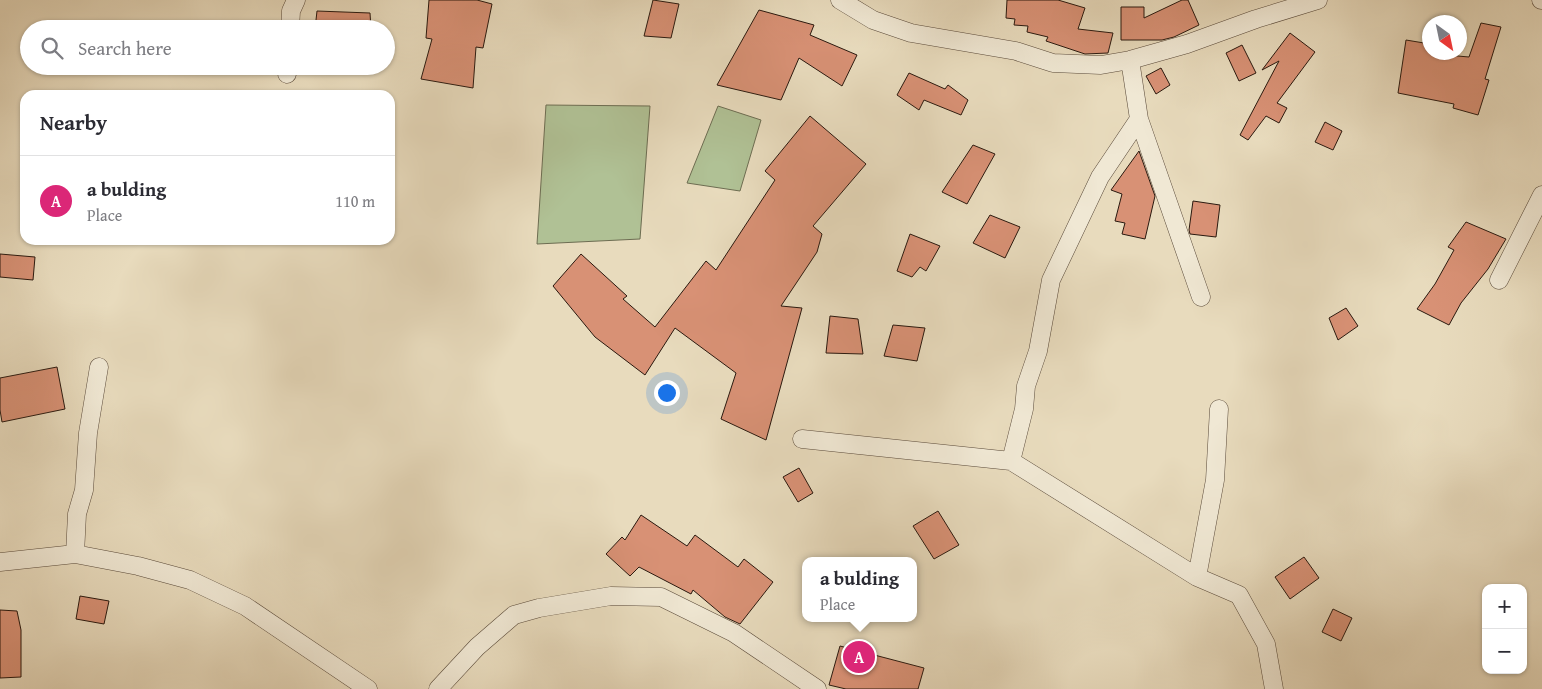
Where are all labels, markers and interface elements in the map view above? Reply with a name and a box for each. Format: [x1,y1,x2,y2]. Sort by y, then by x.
north arrow [1422,15,1467,60]
search box [20,20,395,75]
icon: search [38,34,66,62]
text: Search here [78,34,172,62]
text: Nearby [40,107,107,138]
text: a bulding [87,175,166,203]
text: A [51,189,61,213]
text: 110 m [335,189,375,213]
text: Place [87,203,122,227]
your location [654,380,680,406]
popup [802,557,917,622]
text: a bulding [820,564,899,592]
map controls [1482,584,1527,674]
button: + [1482,584,1527,629]
text: Place [820,592,855,616]
button: − [1482,629,1527,674]
pin: A [843,638,875,676]

